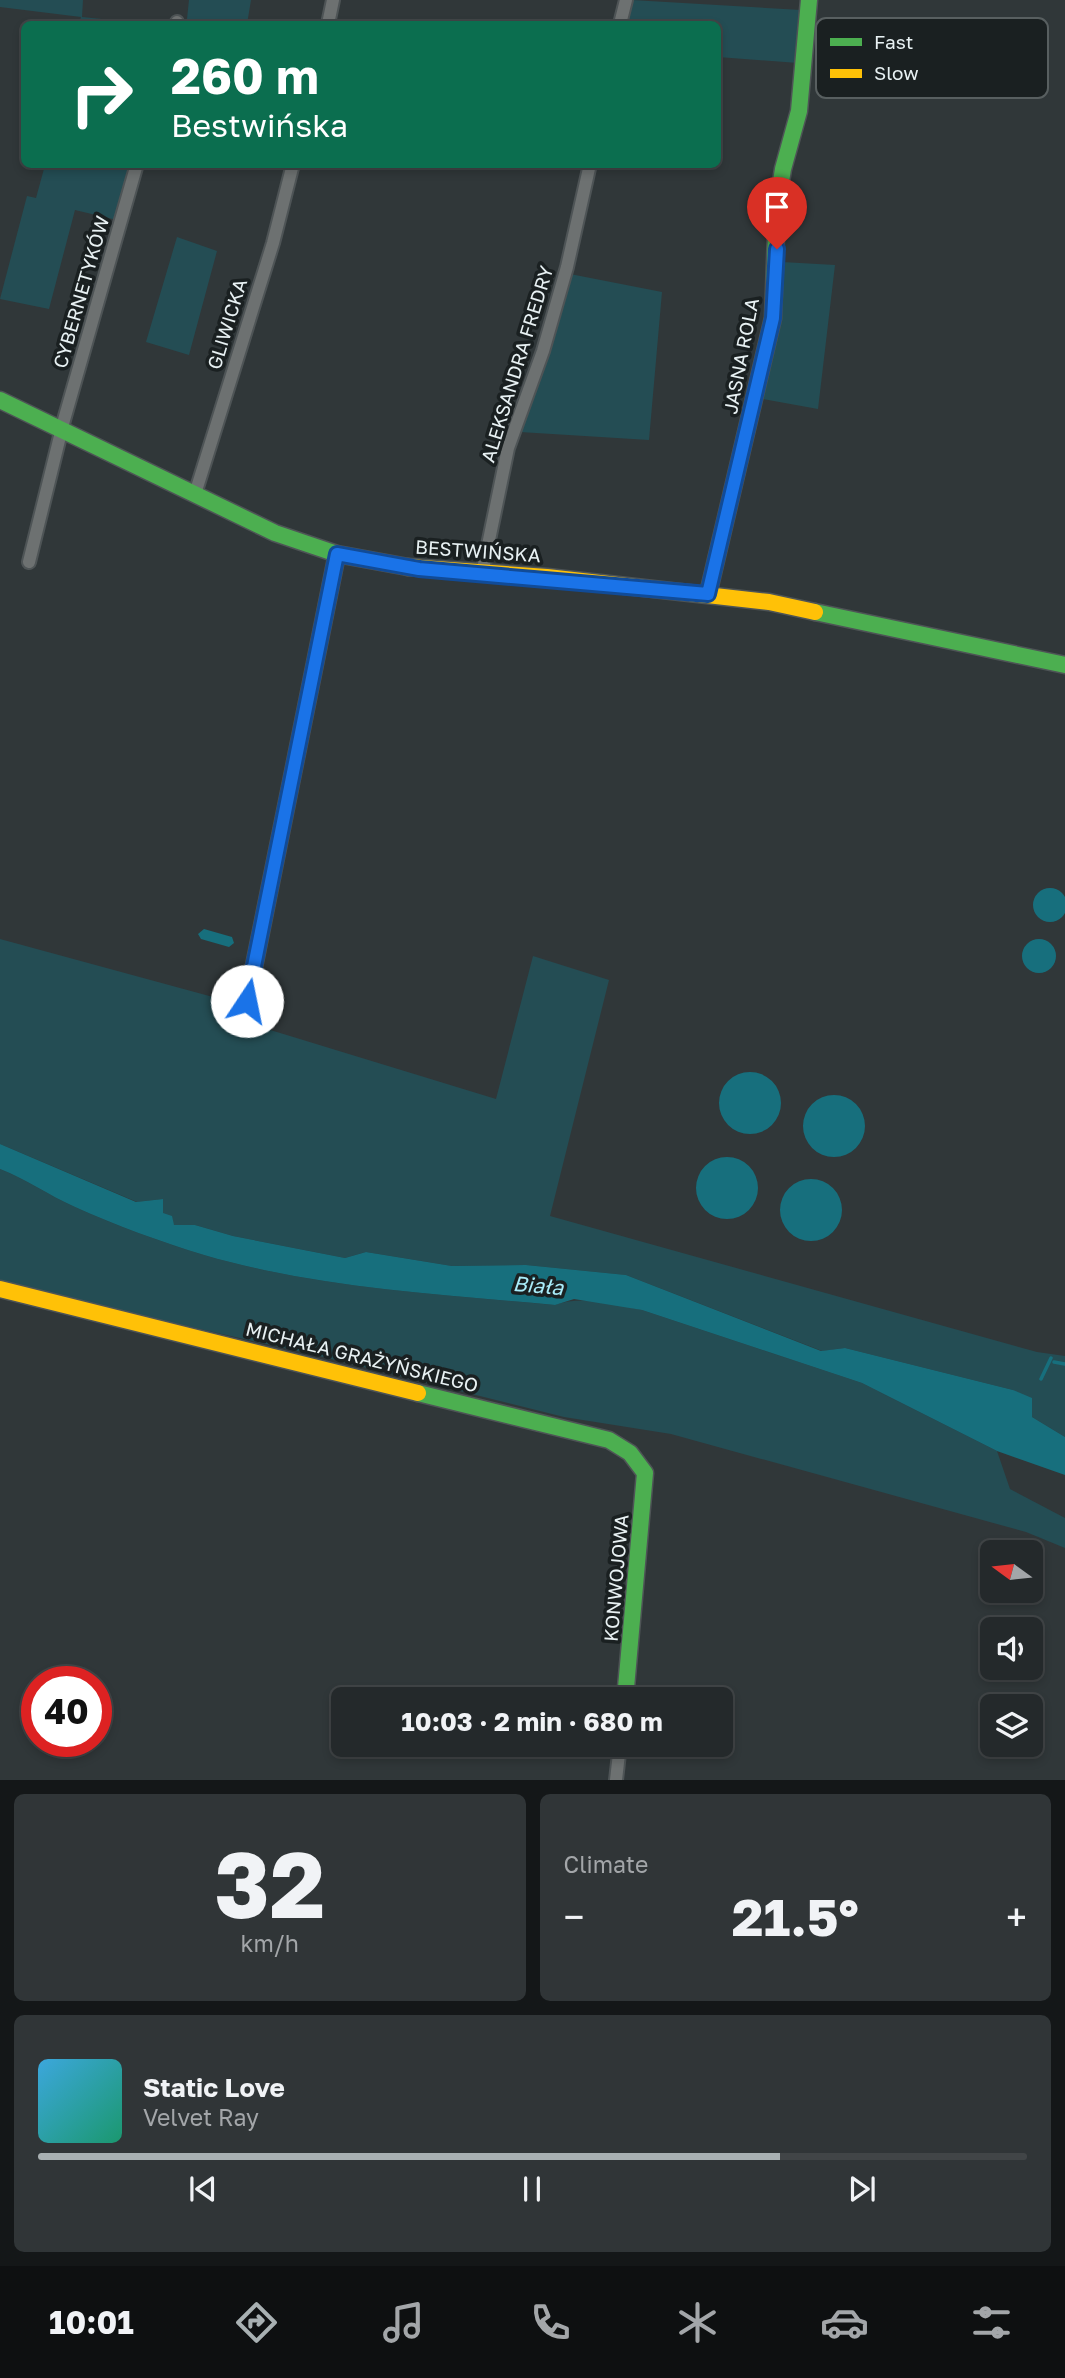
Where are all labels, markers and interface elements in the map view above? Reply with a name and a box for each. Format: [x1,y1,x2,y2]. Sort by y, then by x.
legend [816,18,1048,98]
text: Fast [874,30,913,53]
text: 260 m [171,46,319,105]
icon: right [56,49,147,140]
text: Slow [874,61,919,84]
text: Bestwińska [171,106,348,144]
pin [747,177,807,249]
icon: arrive [758,188,796,226]
street label: CYBERNETYKÓW [48,213,113,371]
street label: ALEKSANDRA FREDRY [476,263,557,465]
street label: GLIWICKA [202,276,251,372]
street label: JASNA ROLA [718,296,763,416]
street label: BESTWIŃSKA [415,535,542,566]
position arrow [210,964,284,1038]
water label: Biała [512,1270,566,1300]
street label: MICHAŁA GRAŻYŃSKIEGO [243,1316,481,1397]
street label: KONWOJOWA [598,1513,633,1643]
north arrow [980,1540,1043,1603]
map controls [980,1540,1043,1757]
button: sound [980,1617,1043,1680]
speed limit sign: 40 [21,1666,112,1757]
button: layers [980,1694,1043,1757]
text: 10:03 · 2 min · 680 m [401,1706,663,1737]
text: 32 [214,1829,325,1938]
text: Climate [564,1850,648,1878]
text: 21.5° [732,1885,859,1947]
text: − [564,1894,584,1939]
text: + [1006,1894,1027,1939]
text: km/h [240,1929,299,1957]
text: Static Love [143,2072,285,2103]
text: Velvet Ray [143,2103,259,2131]
icon: previous [184,2170,222,2208]
icon: pause [513,2170,551,2208]
icon: next [843,2170,881,2208]
icon: directions [232,2298,281,2347]
icon: music [379,2298,428,2347]
icon: phone [526,2298,575,2347]
icon: climate [673,2298,722,2347]
icon: car [820,2298,869,2347]
icon: filters [967,2298,1016,2347]
text: 10:01 [49,2303,134,2341]

